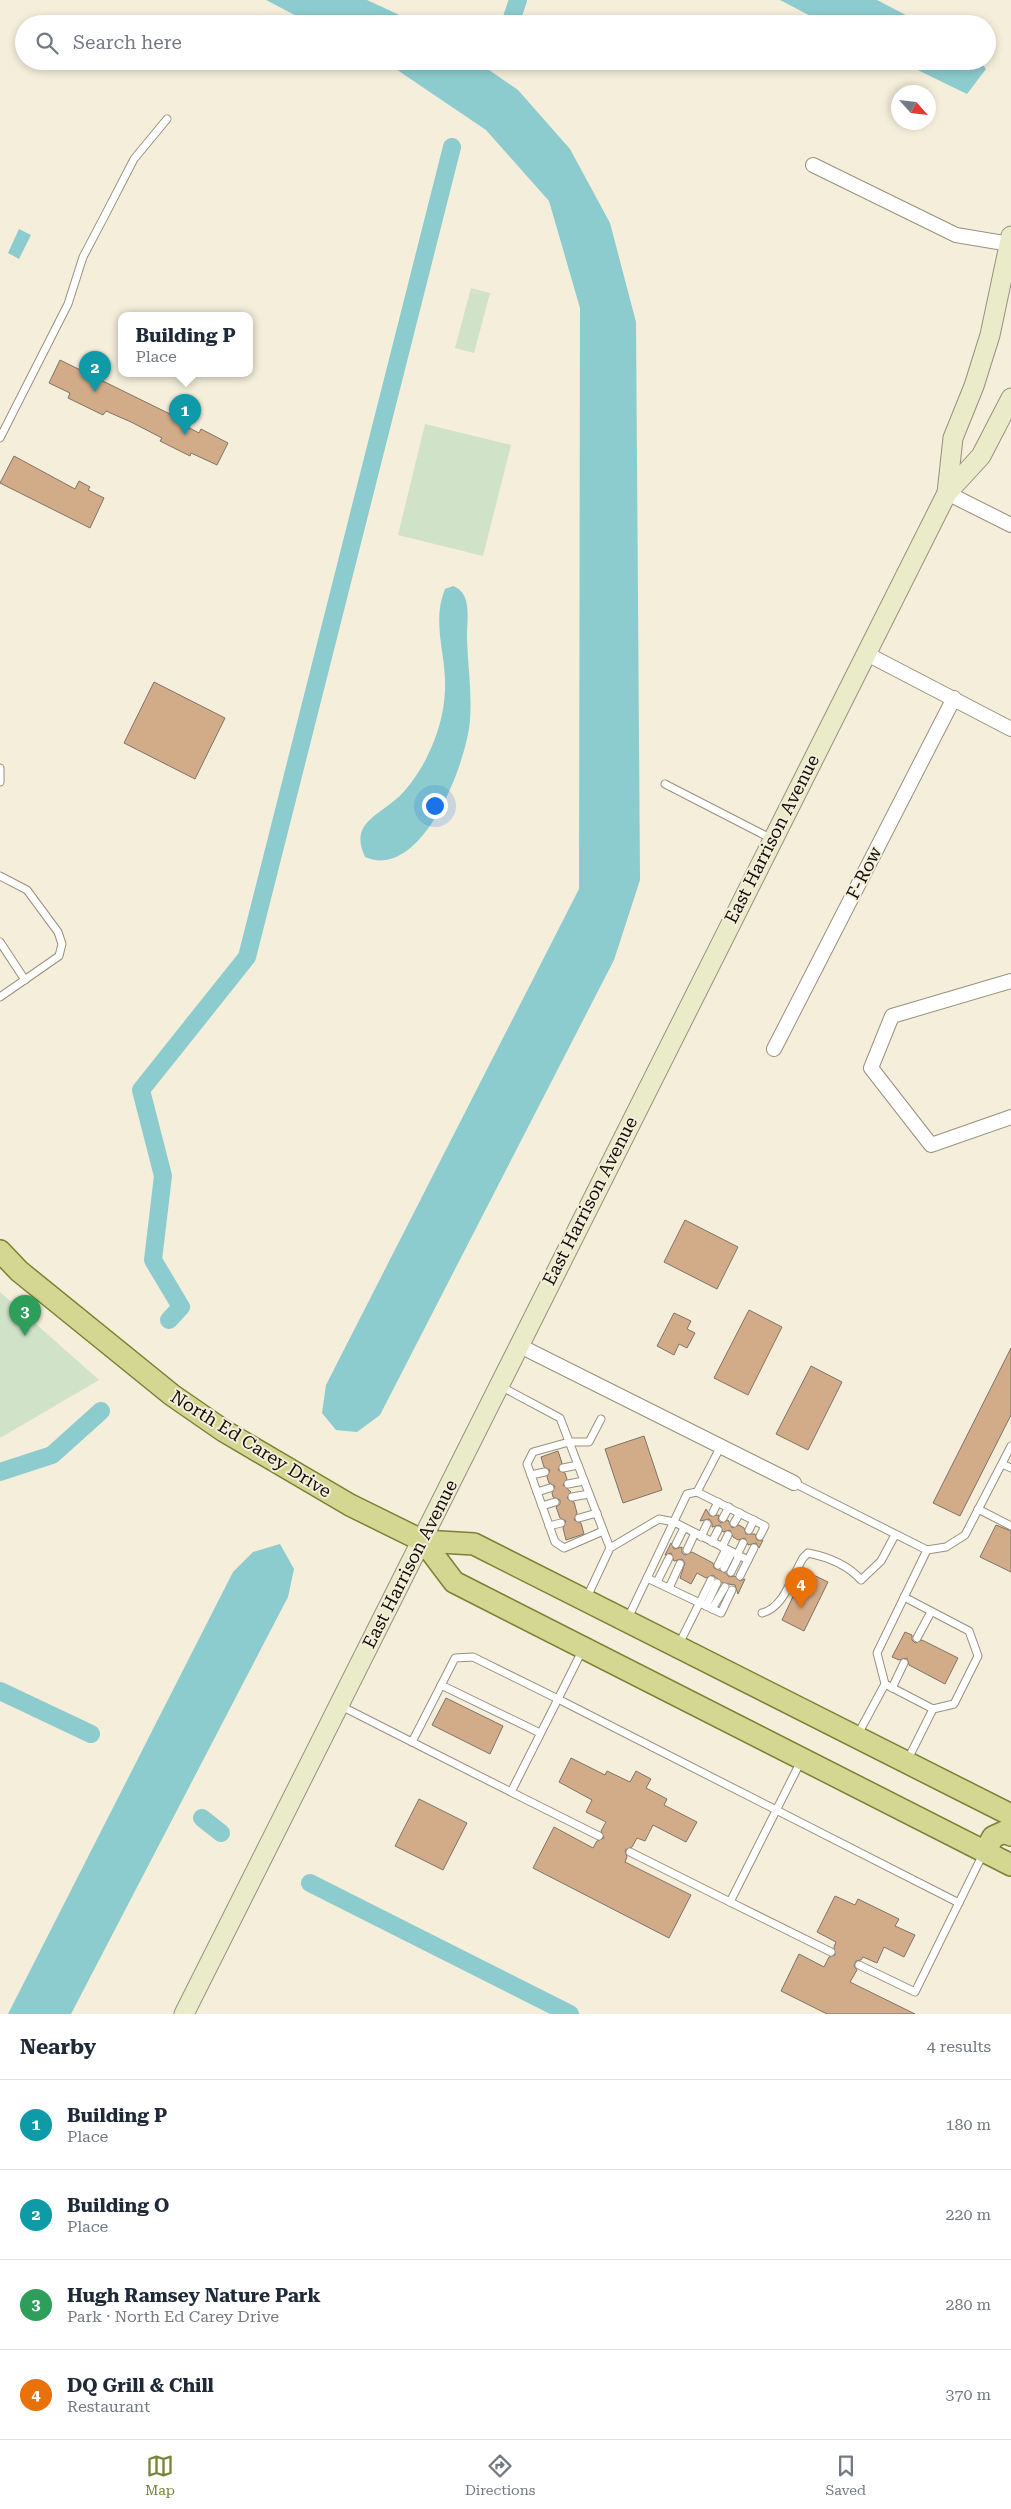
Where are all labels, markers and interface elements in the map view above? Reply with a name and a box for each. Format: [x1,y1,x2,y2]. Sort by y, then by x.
search box [15,15,996,70]
icon: search [33,29,61,57]
text: Search here [73,31,182,54]
north arrow [891,85,936,130]
popup [118,312,253,377]
text: Building P [135,324,236,347]
text: Place [135,347,177,366]
pin: 2 [79,351,111,392]
pin: 1 [169,394,201,435]
street label: East Harrison Avenue [720,751,823,927]
your location [422,793,448,819]
street label: F-Row [841,843,886,903]
street label: East Harrison Avenue [538,1113,641,1289]
pin: 3 [9,1295,41,1336]
street label: North Ed Carey Drive [167,1386,336,1502]
street label: East Harrison Avenue [358,1476,461,1652]
pin: 4 [785,1567,817,1608]
text: Nearby [20,2035,96,2059]
text: 4 results [927,2037,991,2056]
text: Building P [67,2104,167,2127]
text: 1 [32,2115,40,2134]
text: 180 m [945,2115,991,2134]
text: Place [67,2127,108,2146]
text: Building O [67,2194,169,2217]
text: 2 [32,2205,40,2224]
text: 220 m [945,2205,991,2224]
text: Place [67,2217,108,2236]
text: Hugh Ramsey Nature Park [67,2284,321,2307]
text: 3 [32,2295,40,2314]
text: 280 m [945,2295,991,2314]
text: Park · North Ed Carey Drive [67,2307,279,2326]
text: DQ Grill & Chill [67,2374,214,2397]
text: 4 [32,2385,40,2404]
text: 370 m [945,2385,991,2404]
text: Restaurant [67,2397,150,2416]
tab: Map [145,2452,175,2498]
tab: Directions [465,2452,535,2498]
tab: Saved [825,2452,866,2498]

